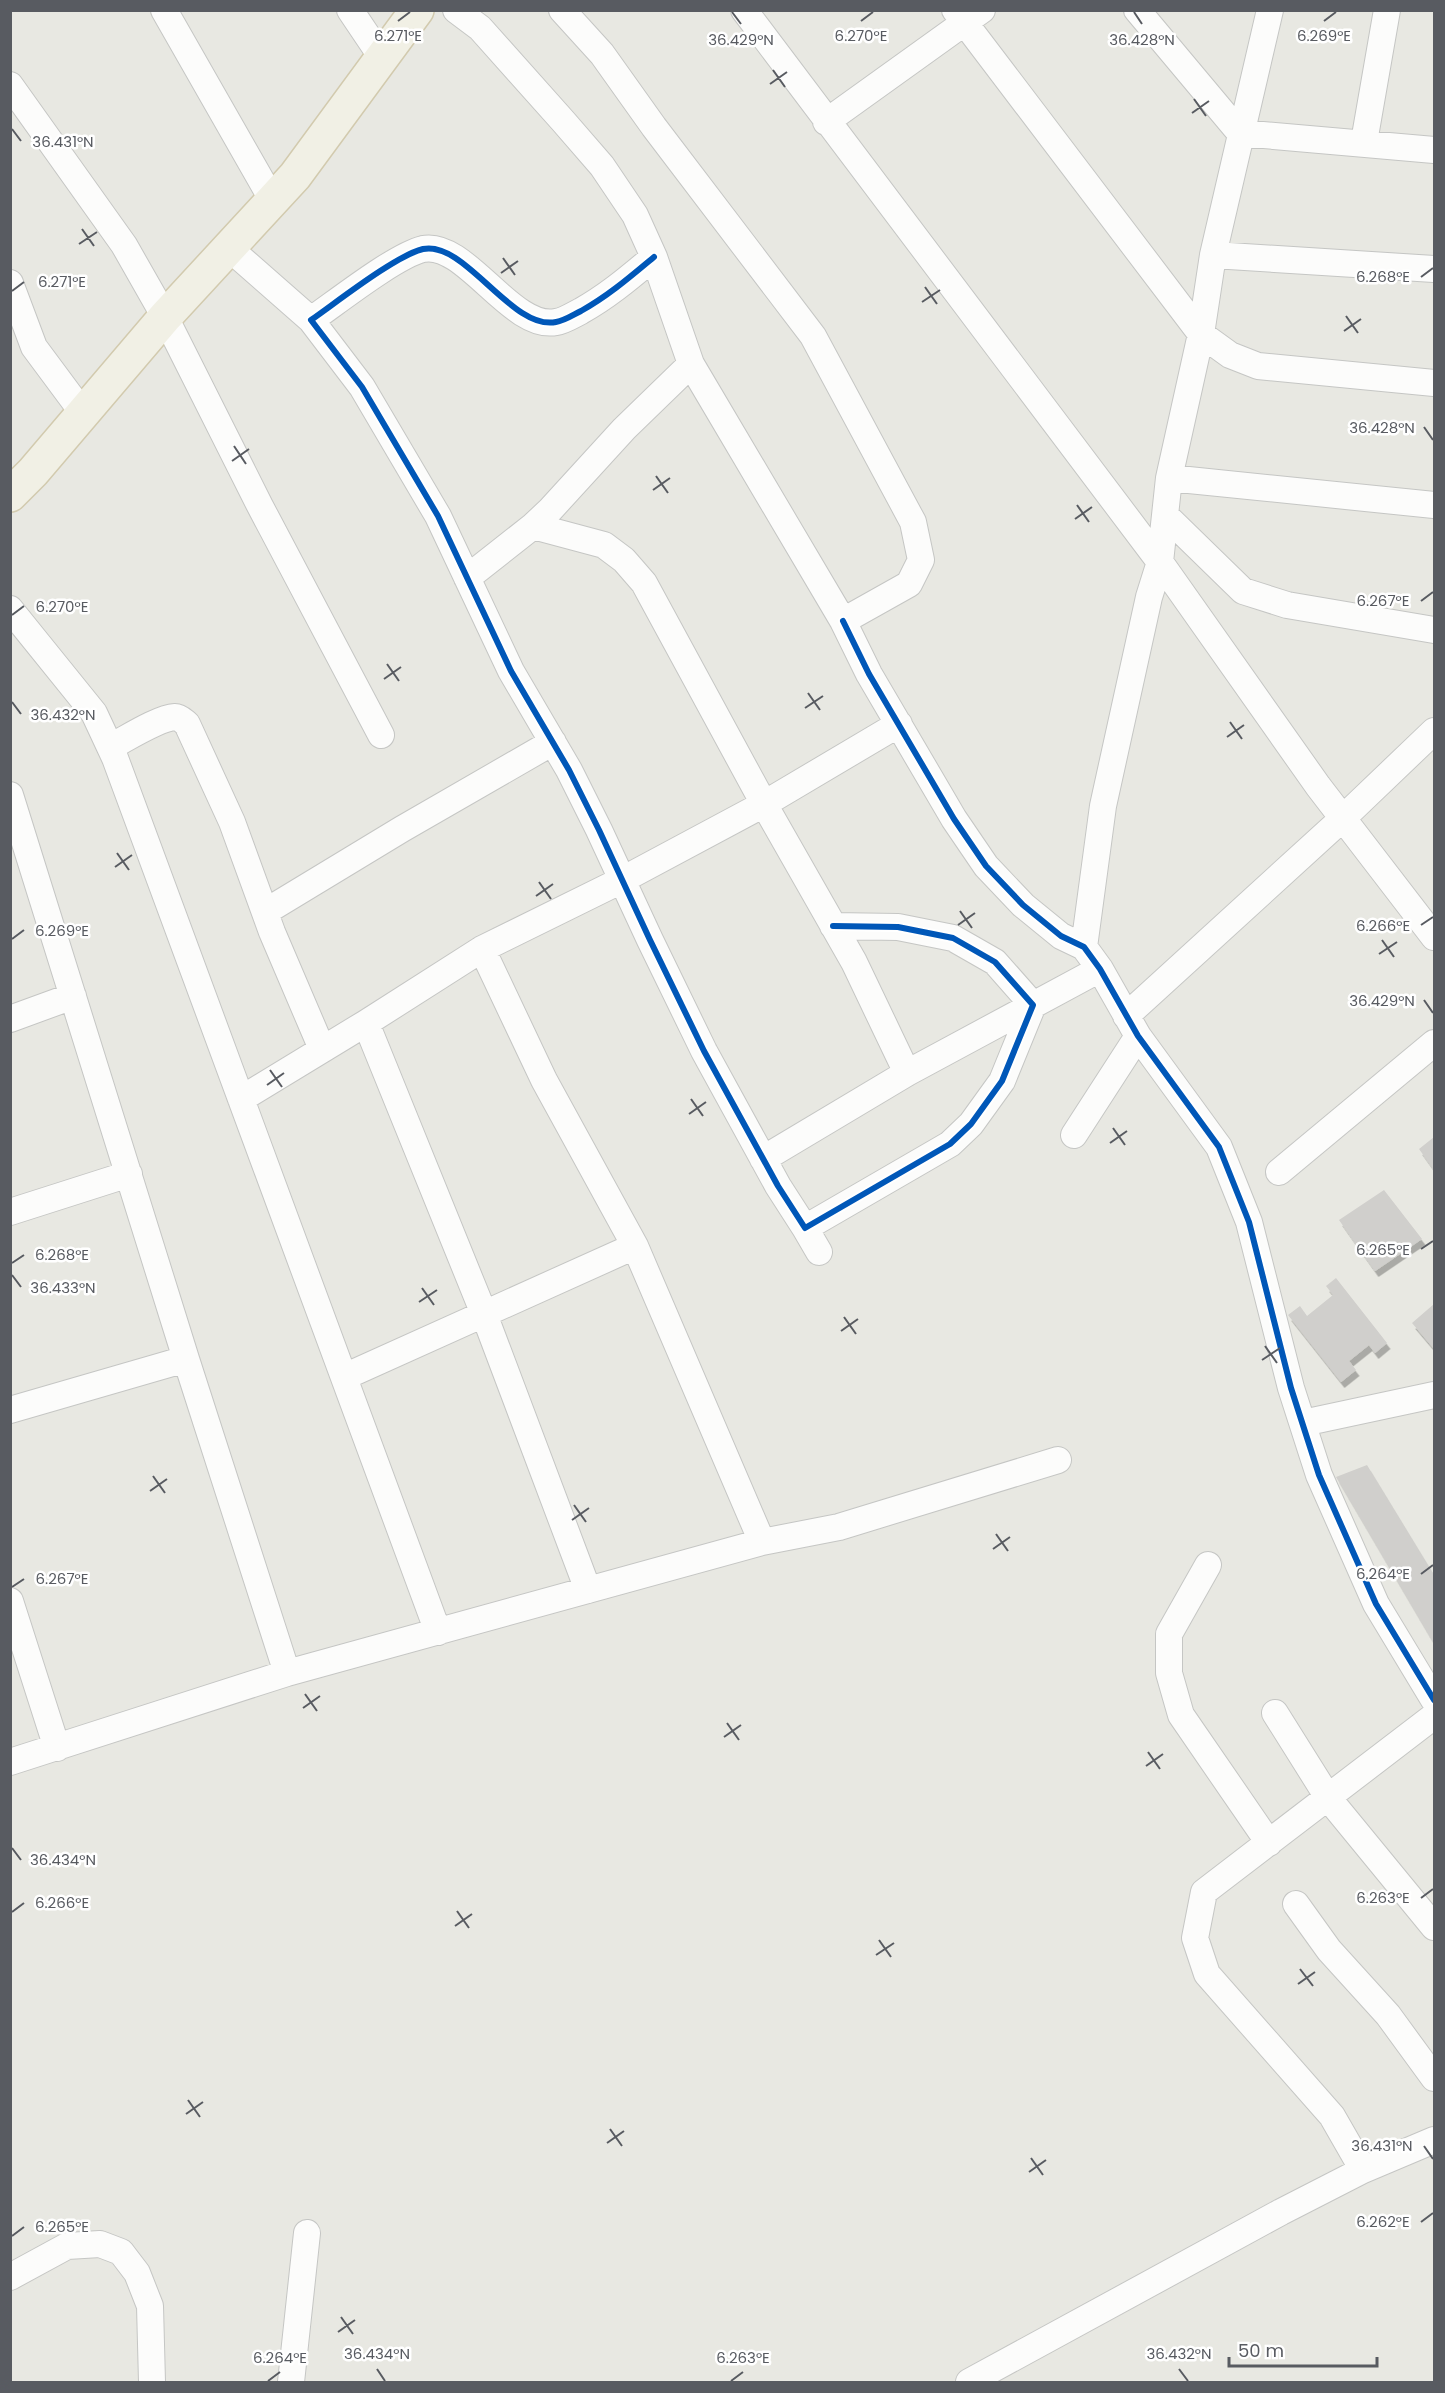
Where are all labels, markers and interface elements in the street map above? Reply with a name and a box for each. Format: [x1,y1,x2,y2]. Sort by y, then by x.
text: 6.271°E [374,25,422,46]
text: 6.270°E [835,25,887,46]
text: 6.269°E [1297,25,1351,46]
text: 36.429°N [708,29,774,50]
text: 36.428°N [1109,29,1175,50]
text: 36.431°N [32,131,94,152]
text: 6.268°E [1356,266,1410,287]
text: 6.271°E [38,271,86,292]
text: 36.428°N [1349,417,1415,438]
text: 6.267°E [1357,590,1409,611]
text: 6.270°E [36,596,88,617]
text: 36.432°N [30,704,96,725]
text: 6.266°E [1356,915,1410,936]
text: 6.269°E [35,920,89,941]
text: 36.429°N [1349,990,1415,1011]
text: 6.265°E [1356,1239,1410,1260]
text: 6.268°E [35,1244,89,1265]
text: 36.433°N [30,1277,96,1298]
text: 6.264°E [1356,1563,1410,1584]
text: 6.267°E [36,1568,88,1589]
text: 36.434°N [30,1849,96,1870]
text: 6.263°E [1356,1887,1410,1908]
text: 6.266°E [35,1892,89,1913]
text: 36.431°N [1351,2135,1413,2156]
text: 6.262°E [1356,2211,1410,2232]
text: 6.265°E [35,2216,89,2237]
scale bar [1229,2330,1378,2368]
text: 50 m [1238,2338,1284,2363]
text: 36.434°N [344,2343,410,2364]
text: 36.432°N [1146,2343,1212,2364]
text: 6.264°E [253,2347,307,2368]
text: 6.263°E [716,2347,770,2368]

